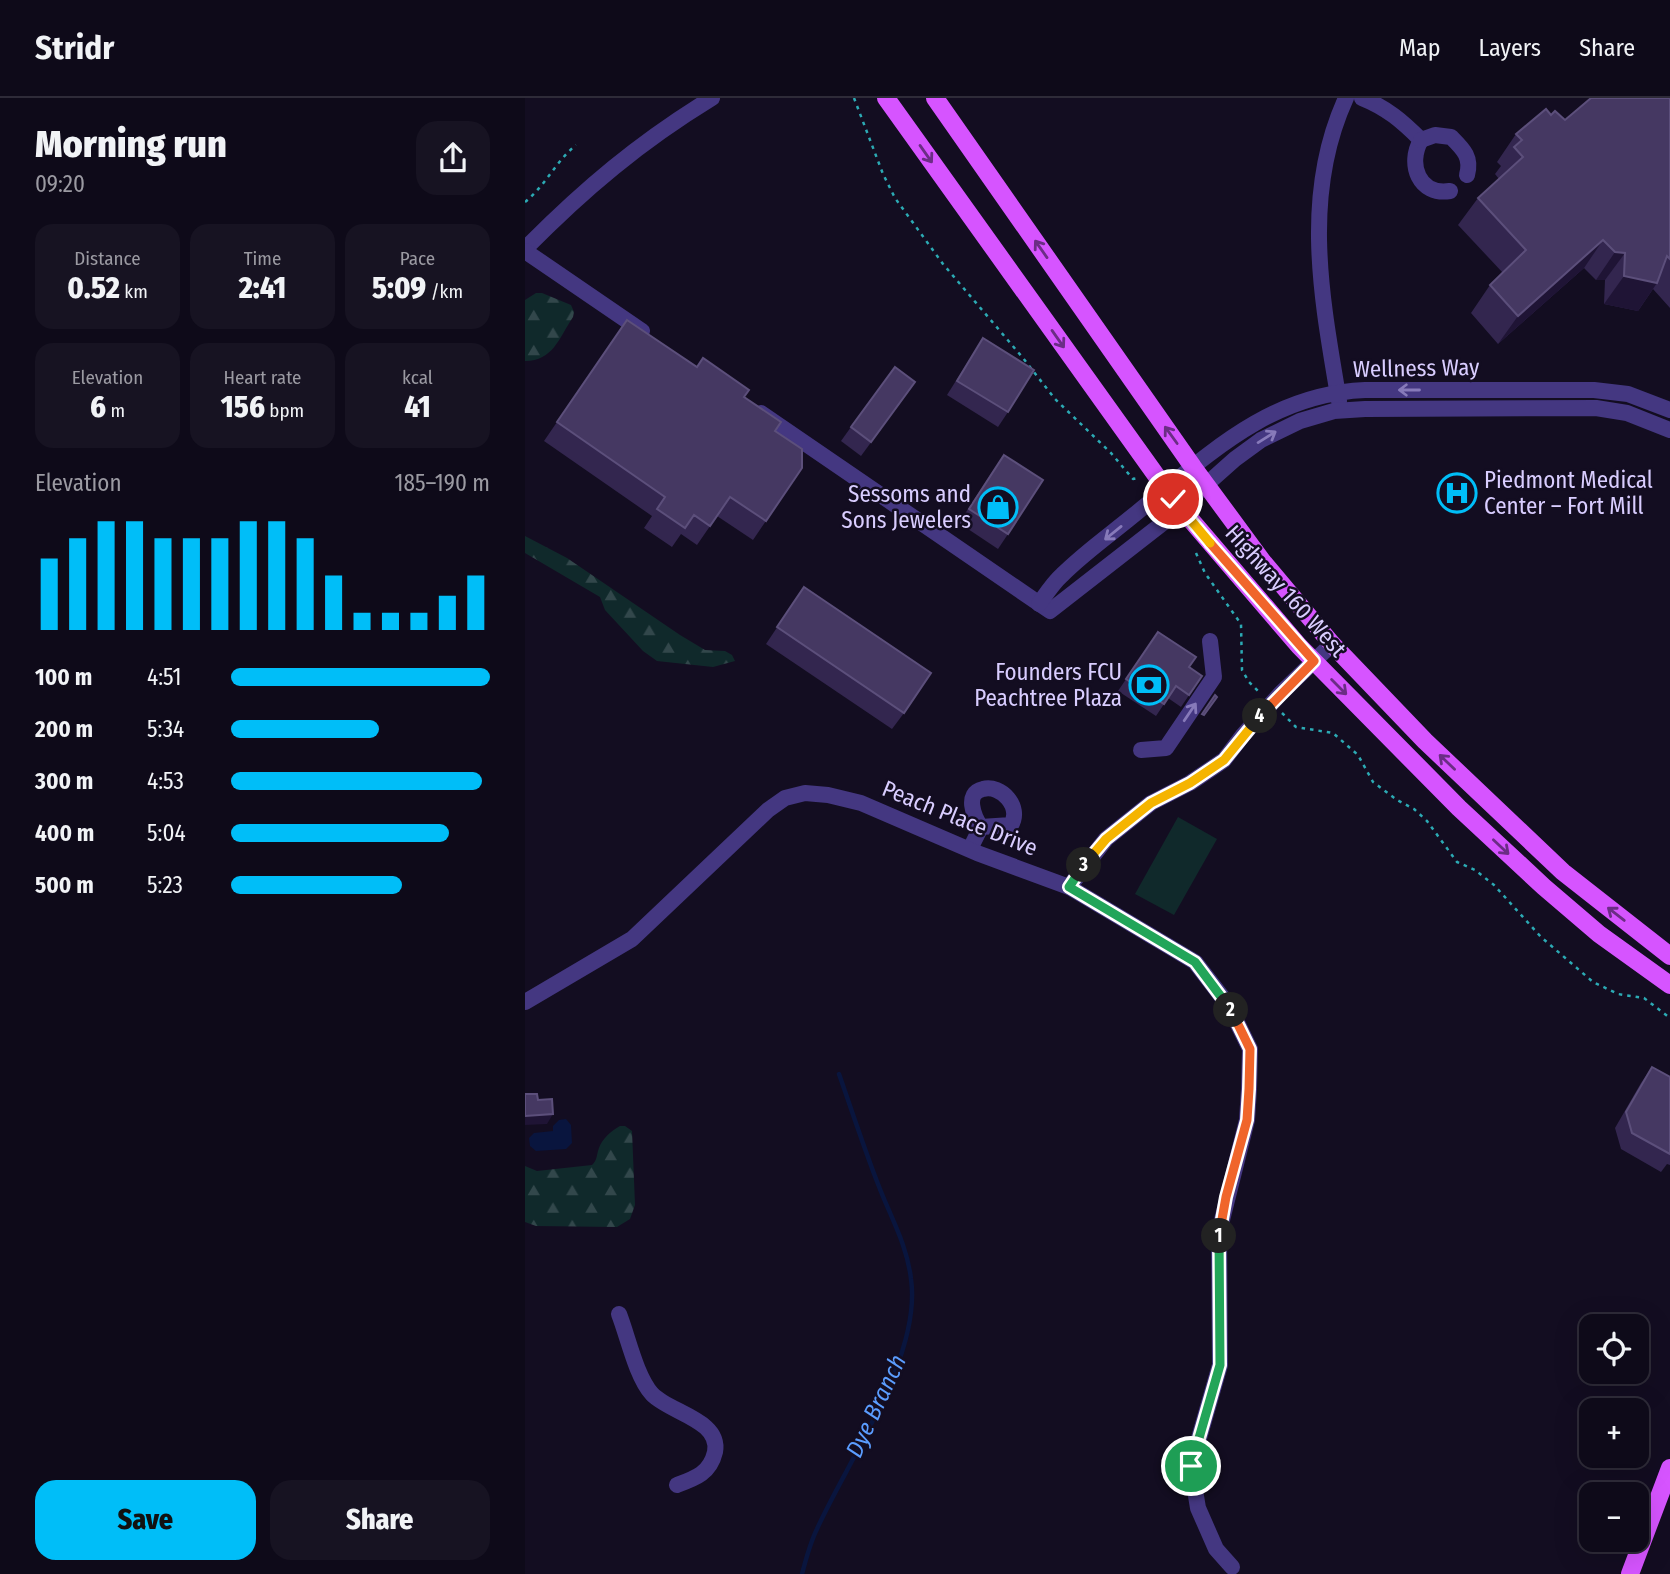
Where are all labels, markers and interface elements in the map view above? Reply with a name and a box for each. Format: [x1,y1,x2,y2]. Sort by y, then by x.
text: Stridr [35,28,114,68]
text: Map [1399,34,1441,62]
text: Layers [1479,34,1541,62]
text: Share [1579,34,1635,62]
text: Morning run [35,121,227,167]
button: share [416,121,490,195]
one-way arrow [919,144,933,163]
text: 09:20 [35,170,85,198]
one-way arrow [1034,240,1048,259]
text: Distance [74,247,141,270]
text: Time [244,247,281,270]
text: Pace [400,247,435,270]
text: 0.52 [67,270,120,306]
text: 2:41 [239,270,286,306]
text: 5:09 [372,270,426,306]
text: km [120,280,148,303]
text: /km [426,280,463,303]
one-way arrow [1051,329,1065,348]
street label: Wellness Way [1352,353,1480,383]
text: Elevation [72,366,143,389]
text: Heart rate [223,366,302,389]
text: kcal [402,366,433,389]
one-way arrow [1398,383,1421,397]
text: 6 [90,389,106,425]
text: 156 [221,389,265,425]
text: 41 [404,389,431,425]
text: m [106,399,125,422]
text: bpm [265,399,304,422]
one-way arrow [1164,426,1178,445]
one-way arrow [1256,429,1276,443]
place label: Piedmont Medical Center – Fort Mill [1484,466,1653,520]
text: Elevation [35,469,122,497]
text: 185–190 m [394,469,490,497]
pin [1143,469,1203,529]
hospital icon: Piedmont Medical Center – Fort Mill [1436,472,1478,514]
place label: Sessoms and Sons Jewelers [841,480,971,534]
icon: check [1154,480,1192,518]
shop icon: Sessoms and Sons Jewelers [977,486,1019,528]
street label: Highway 160 West [1220,519,1353,663]
one-way arrow [1104,525,1122,541]
place label: Founders FCU Peachtree Plaza [974,658,1122,712]
text: 100 m [35,663,92,691]
text: 4:51 [147,663,182,691]
bank icon: Founders FCU Peachtree Plaza [1128,664,1170,706]
one-way arrow [1331,678,1348,695]
pin: 4 [1243,698,1277,734]
one-way arrow [1183,703,1197,722]
text: 4 [1255,704,1264,727]
text: 200 m [35,715,93,743]
text: 5:34 [147,715,184,743]
one-way arrow [1439,754,1456,771]
text: 300 m [35,767,93,795]
text: 4:53 [147,767,184,795]
street label: Peach Place Drive [878,774,1042,862]
text: 400 m [35,819,94,847]
text: 5:04 [147,819,186,847]
one-way arrow [1492,839,1509,856]
pin: 3 [1067,848,1101,882]
text: 3 [1079,853,1088,876]
text: 500 m [35,871,94,899]
text: 5:23 [147,871,183,899]
one-way arrow [1608,906,1626,922]
pin: 2 [1213,992,1249,1028]
text: 2 [1226,998,1235,1021]
pin: 1 [1201,1218,1237,1254]
text: 1 [1214,1224,1223,1247]
map controls [1579,1314,1649,1552]
button: locate [1579,1314,1649,1384]
water label: Dye Branch [840,1350,912,1462]
button: + [1579,1398,1649,1468]
pin [1161,1436,1221,1496]
icon: arrive [1172,1447,1210,1485]
button: Save [35,1480,256,1560]
button: Share [270,1480,490,1560]
button: − [1579,1482,1649,1552]

